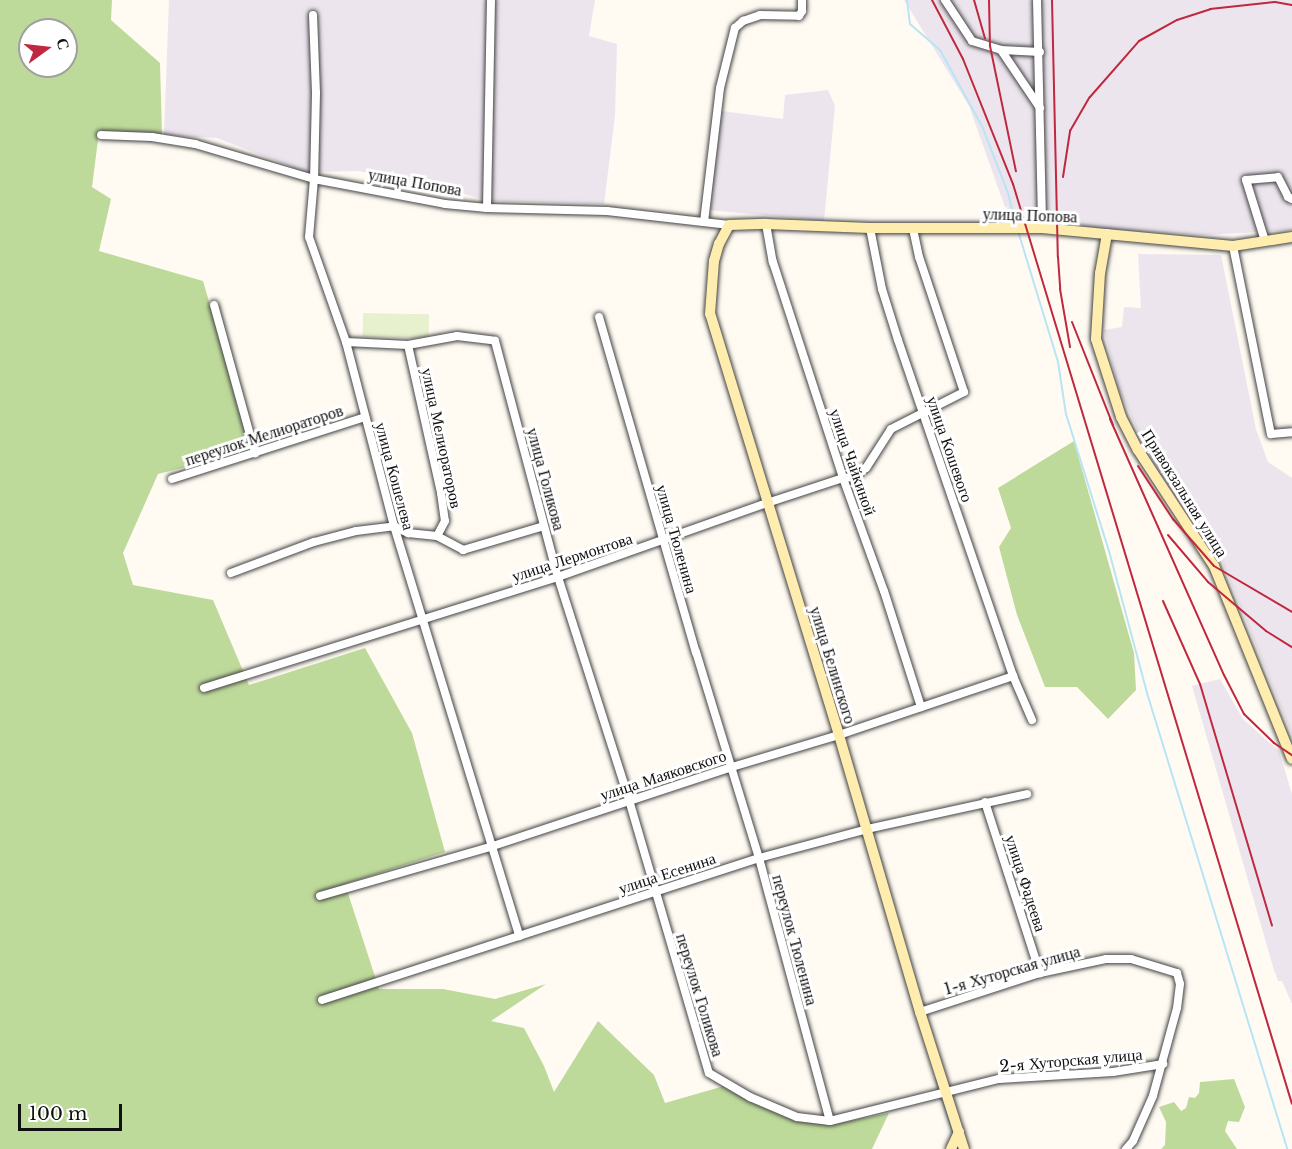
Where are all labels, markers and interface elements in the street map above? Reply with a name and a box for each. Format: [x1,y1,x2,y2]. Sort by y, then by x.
north arrow [18,18,78,78]
text: С [52,36,75,52]
street label: улица Попова [367,164,463,200]
street label: улица Попова [982,204,1078,226]
street label: улица Мелиораторов [418,366,466,510]
street label: улица Кошевого [923,393,977,505]
street label: переулок Мелиораторов [183,400,345,470]
street label: улица Чайкиной [826,406,880,518]
street label: улица Кошелева [371,420,419,532]
street label: улица Голикова [523,425,569,533]
street label: Привокзальная улица [1138,426,1232,560]
street label: улица Тюленина [652,482,702,596]
street label: улица Лермонтова [509,528,635,586]
street label: улица Белинского [806,604,860,726]
street label: улица Маяковского [598,746,728,804]
street label: улица Фадеева [1001,832,1051,934]
street label: улица Есенина [616,848,718,898]
street label: переулок Тюленина [768,873,822,1007]
street label: переулок Голикова [672,931,728,1059]
street label: 1-я Хуторская улица [942,941,1082,999]
street label: 2-я Хуторская улица [999,1044,1143,1076]
scale bar [21,1092,124,1130]
text: 100 m [29,1103,87,1125]

